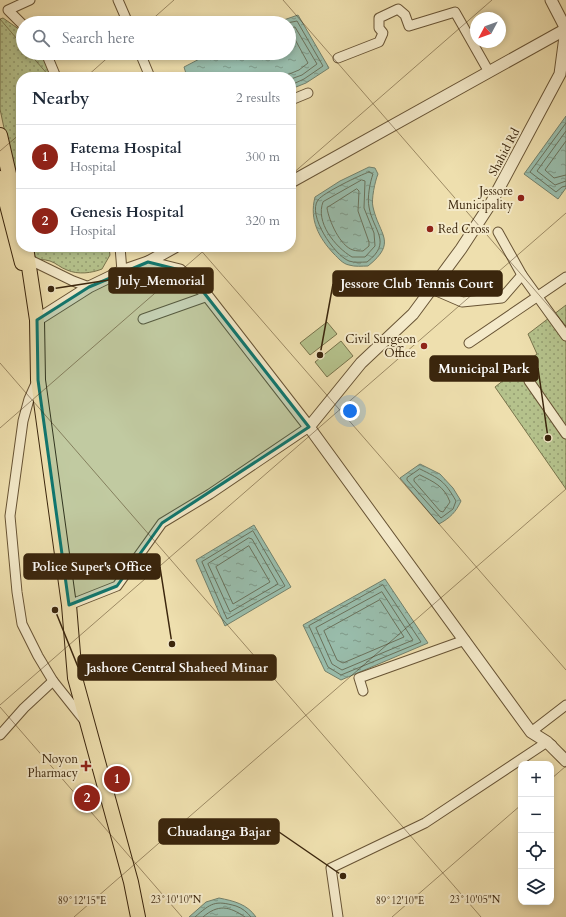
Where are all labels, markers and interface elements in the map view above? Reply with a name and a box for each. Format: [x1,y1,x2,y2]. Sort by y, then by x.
north arrow [470,12,506,48]
search box [16,16,296,60]
icon: search [30,27,52,49]
text: Search here [62,28,135,48]
text: Nearby [32,87,89,110]
text: 2 results [236,89,280,107]
street label: Shahid Rd [485,125,524,179]
text: Fatema Hospital [70,138,182,158]
text: 1 [42,148,48,166]
text: 300 m [246,148,280,166]
text: Hospital [70,158,116,176]
place label: Jessore Municipality [448,183,514,213]
marker: Jessore Municipality [516,193,526,203]
text: Genesis Hospital [70,202,184,222]
text: 2 [42,212,48,230]
text: 320 m [246,212,280,230]
place label: Red Cross [438,221,489,237]
text: Hospital [70,222,116,240]
marker: Red Cross [425,224,435,234]
callout: July_Memorial [109,268,213,293]
callout: Jessore Club Tennis Court [333,271,502,296]
text: July_Memorial [115,272,205,290]
text: Jessore Club Tennis Court [339,275,494,293]
place label: Civil Surgeon Office [345,331,416,361]
marker: Civil Surgeon Office [419,341,429,351]
callout: Municipal Park [430,356,538,381]
text: Municipal Park [438,360,531,378]
your location [340,401,360,421]
callout: Police Super's Office [24,554,160,579]
text: Police Super's Office [32,558,152,576]
callout: Jashore Central Shaheed Minar [78,655,276,680]
text: Jashore Central Shaheed Minar [84,659,269,677]
place label: Noyon Pharmacy [28,751,79,781]
marker: Noyon Pharmacy [81,761,91,771]
map controls [518,761,554,905]
button: + [518,761,554,797]
pin: 1 [104,764,130,794]
pin: 2 [74,783,100,813]
button: − [518,797,554,833]
callout: Chuadanga Bajar [159,819,279,844]
text: Chuadanga Bajar [167,823,272,841]
button: locate [518,833,554,869]
button: layers [518,869,554,905]
text: 23°10'10"N [151,893,202,907]
text: 23°10'05"N [450,893,501,907]
text: 89°12'15"E [58,894,106,908]
text: 89°12'10"E [376,894,424,908]

